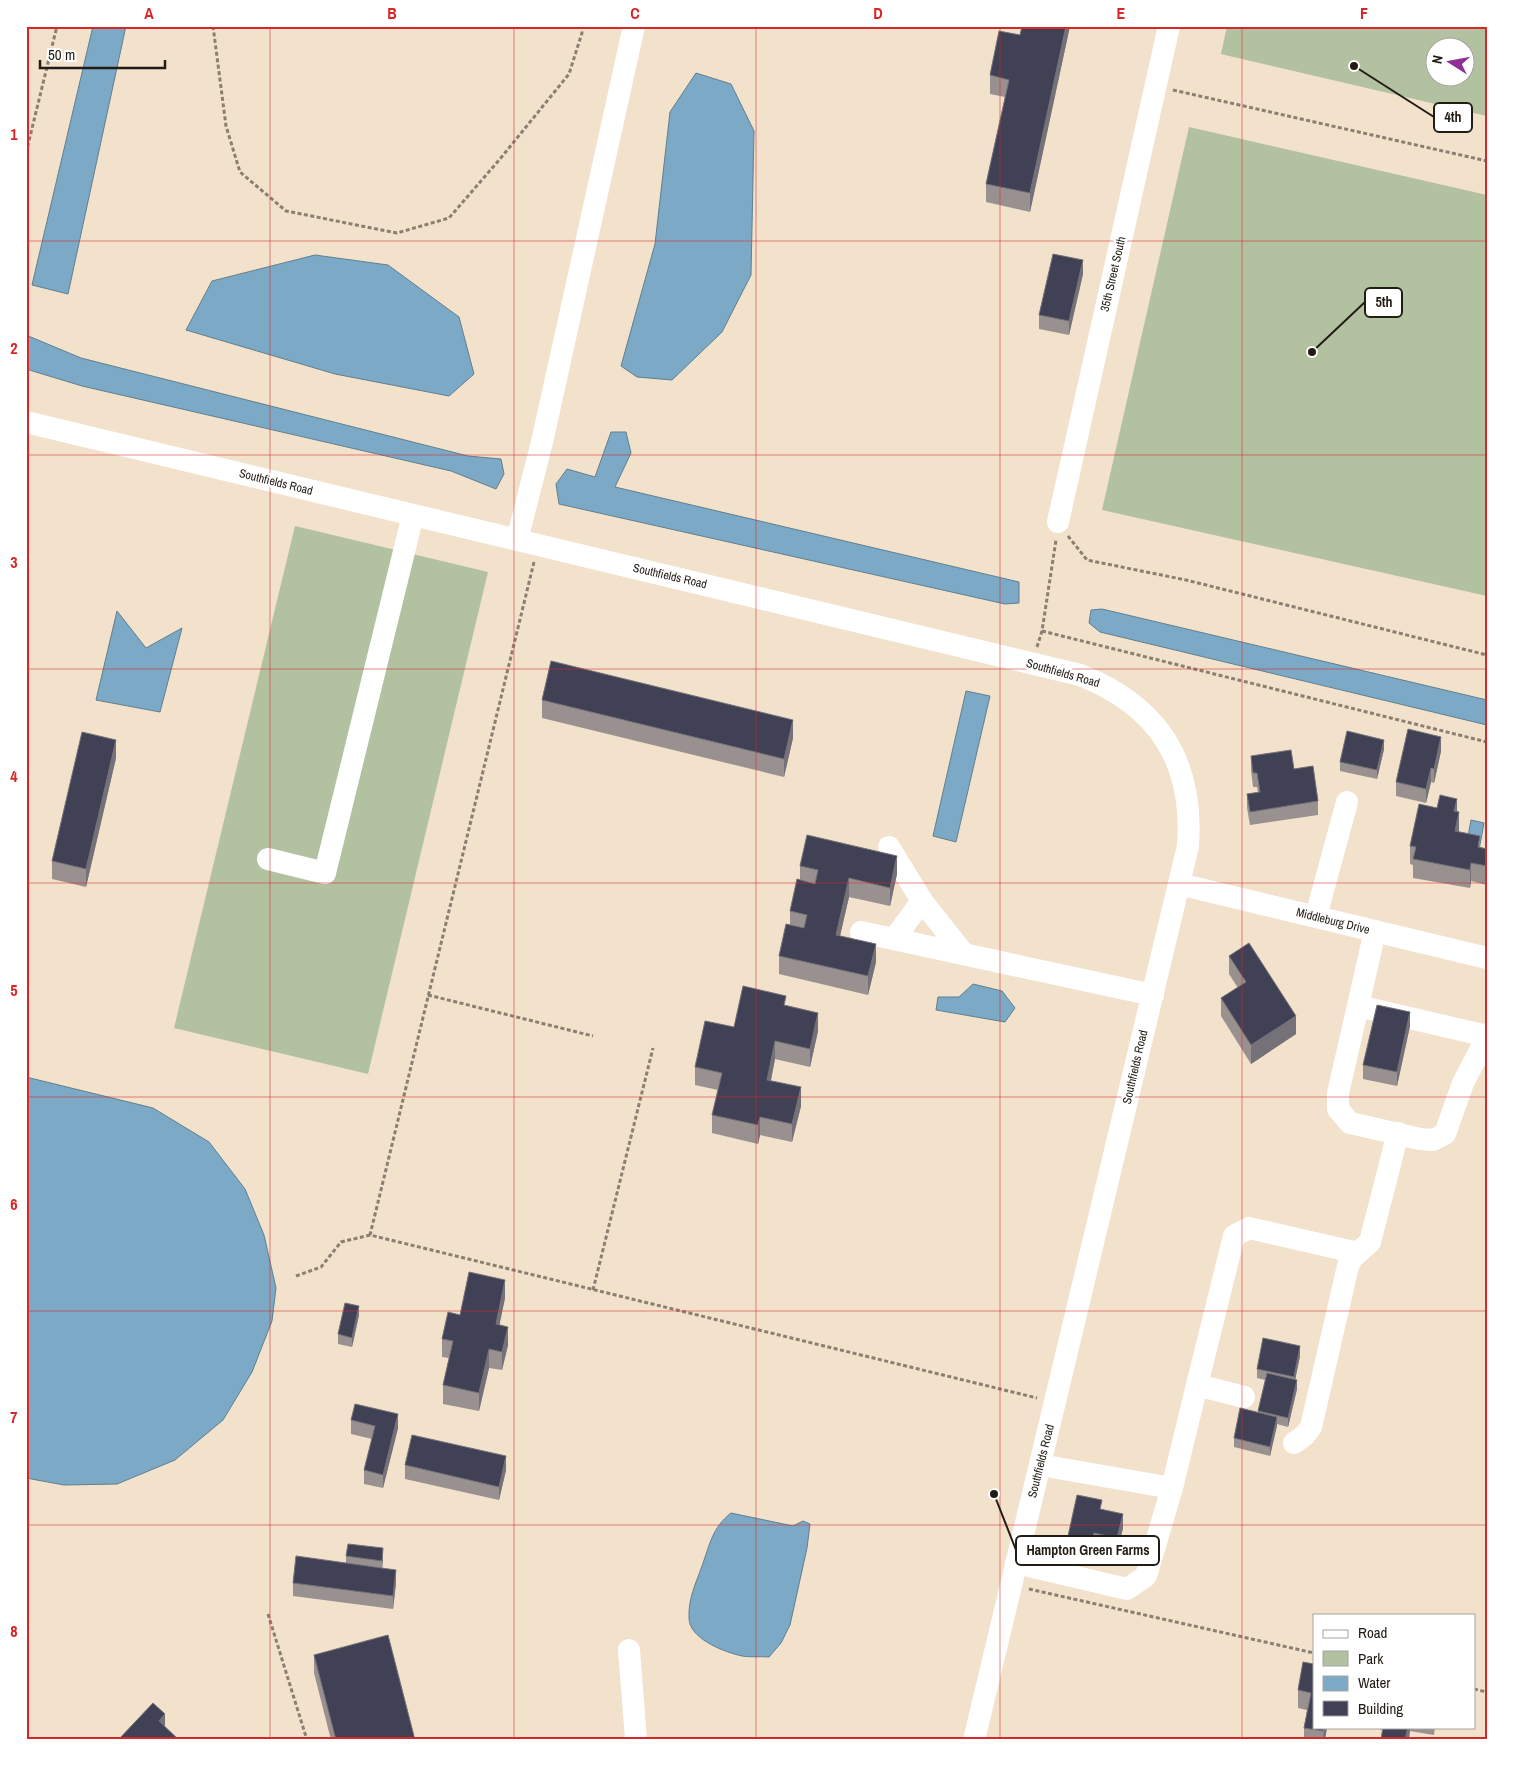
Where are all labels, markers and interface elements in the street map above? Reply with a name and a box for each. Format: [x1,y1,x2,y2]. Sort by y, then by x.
text: A [144,2,154,24]
text: B [387,2,397,24]
text: C [630,2,640,24]
text: D [873,2,883,24]
text: E [1117,2,1126,24]
text: F [1360,2,1368,24]
scale bar [40,38,165,70]
north arrow [1426,38,1476,88]
text: 50 m [48,44,75,65]
text: N [1428,54,1447,65]
callout: 4th [1434,103,1472,132]
text: 4th [1444,108,1462,126]
text: 1 [10,123,18,145]
street label: 35th Street South [1097,235,1129,313]
callout: 5th [1365,288,1402,317]
text: 5th [1375,293,1393,311]
text: 2 [10,337,18,359]
street label: Southfields Road [237,465,315,499]
text: 3 [10,551,18,573]
street label: Southfields Road [631,560,709,592]
street label: Southfields Road [1025,655,1101,691]
text: 4 [10,765,18,787]
street label: Middleburg Drive [1294,904,1372,938]
text: 5 [10,979,18,1001]
street label: Southfields Road [1119,1028,1151,1106]
text: 6 [10,1193,18,1215]
text: 7 [10,1406,18,1428]
street label: Southfields Road [1024,1422,1058,1500]
callout: Hampton Green Farms [1016,1536,1159,1565]
text: Hampton Green Farms [1026,1541,1150,1559]
legend [1313,1614,1476,1728]
text: 8 [10,1620,18,1642]
text: Road [1358,1622,1387,1643]
text: Park [1358,1648,1384,1669]
text: Water [1358,1672,1390,1693]
text: Building [1358,1698,1403,1719]

